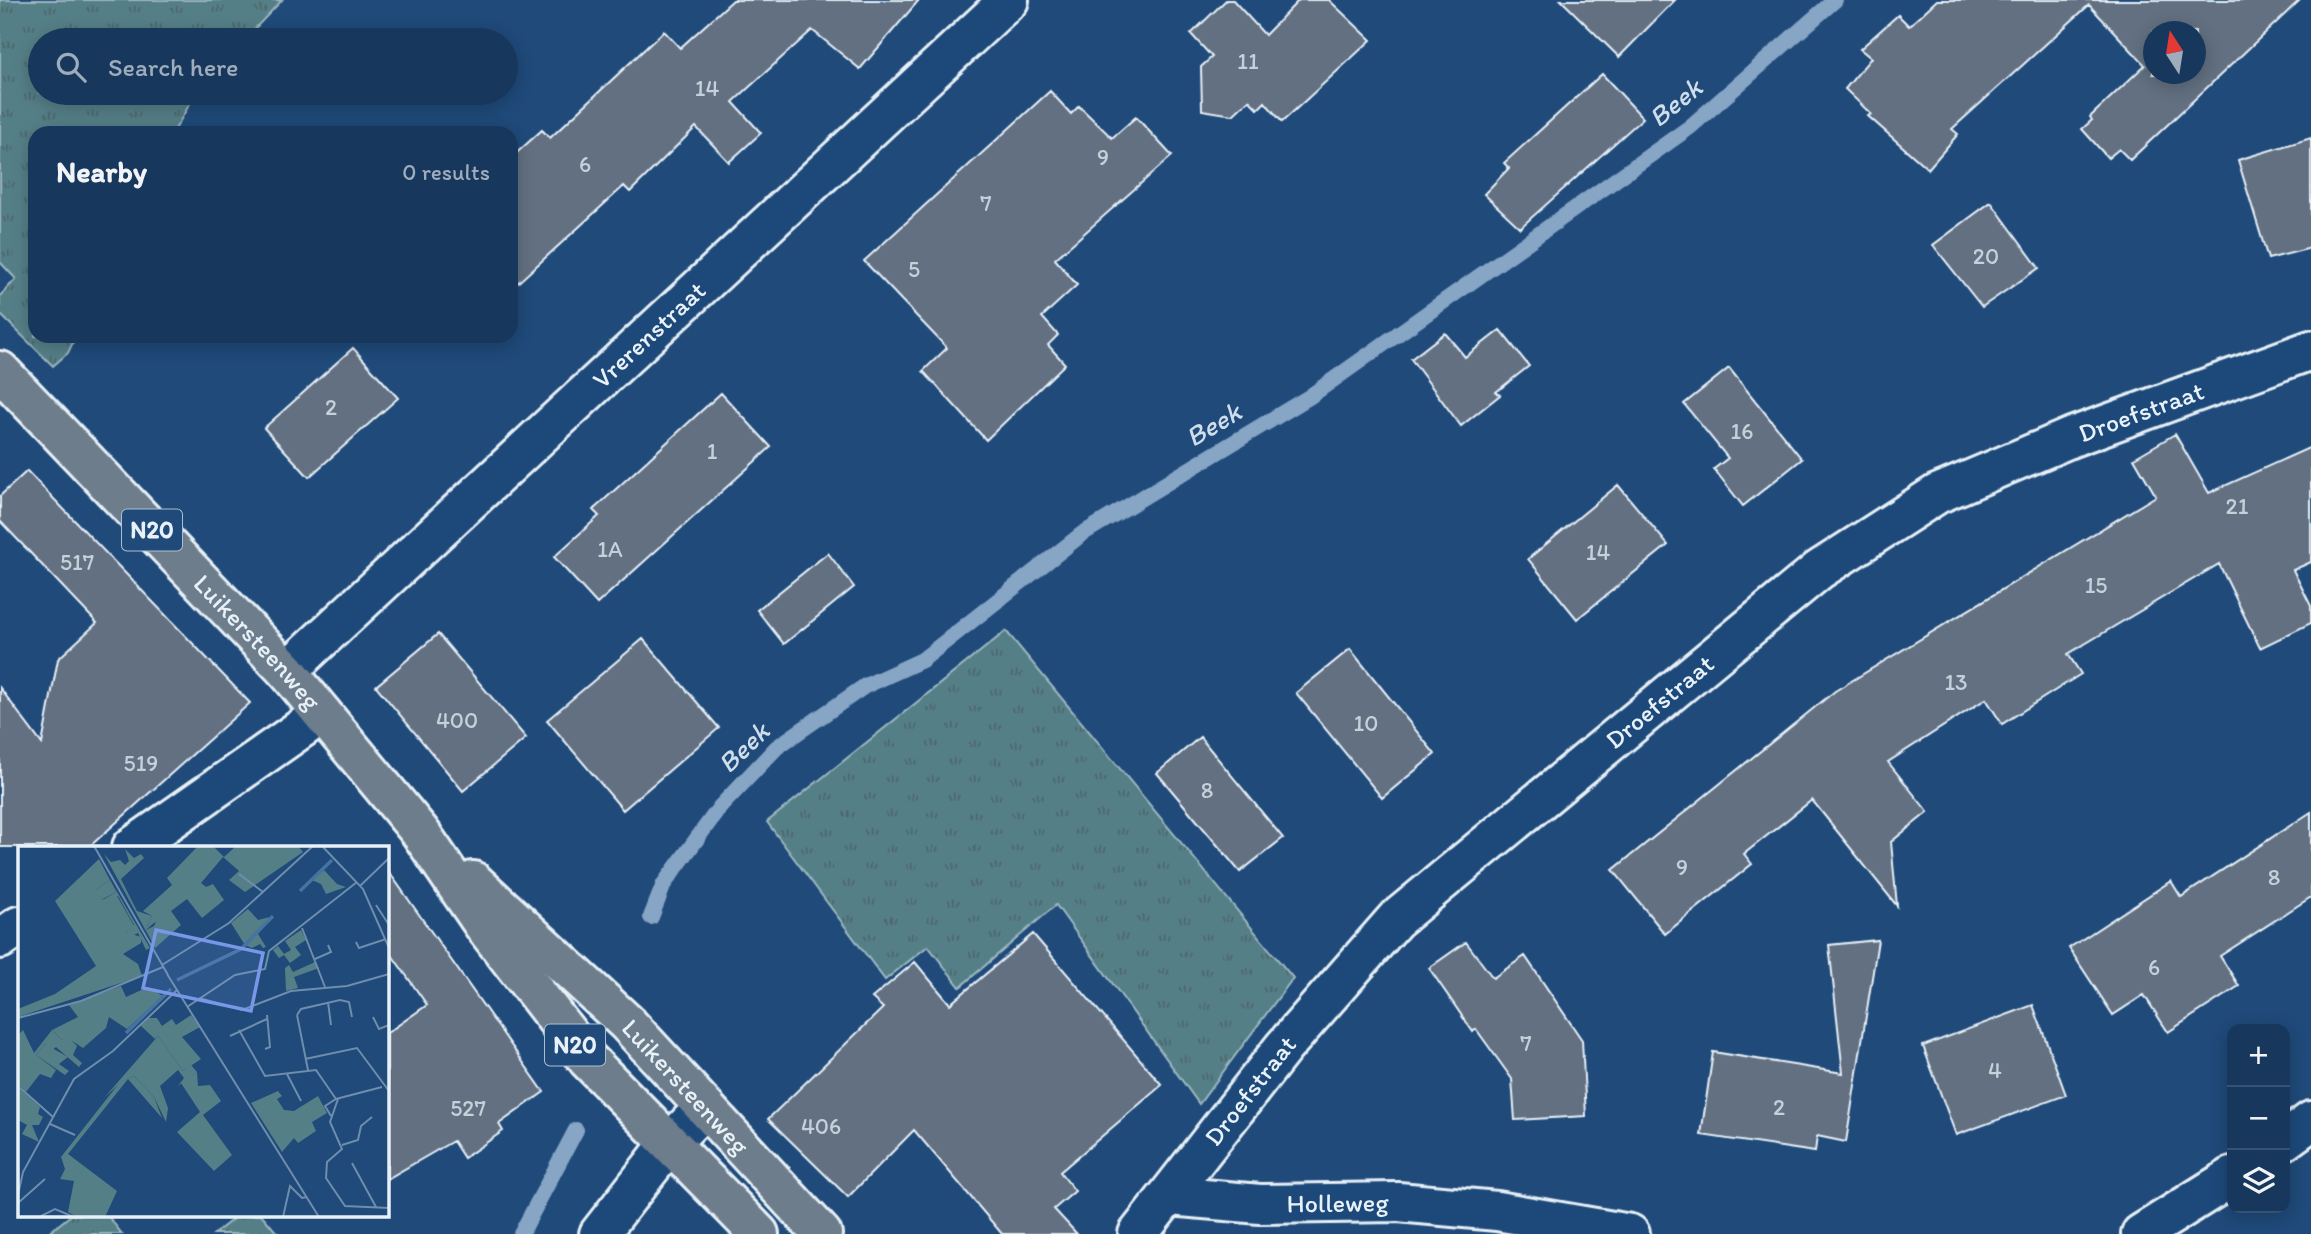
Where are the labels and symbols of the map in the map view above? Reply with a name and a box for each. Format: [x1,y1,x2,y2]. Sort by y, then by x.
north arrow [2143,21,2206,84]
house number: 11 [1237,47,1259,75]
water label: Beek [1641,69,1710,134]
house number: 14 [695,74,719,102]
house number: 9 [1097,143,1109,171]
house number: 6 [579,150,591,178]
house number: 7 [980,189,992,217]
house number: 20 [1973,242,1999,270]
house number: 5 [908,255,920,283]
street label: Vrerenstraat [585,274,712,395]
street label: Droefstraat [2074,374,2208,449]
house number: 2 [325,393,337,421]
water label: Beek [1179,393,1248,454]
house number: 16 [1731,417,1753,445]
house number: 1 [707,437,718,465]
house number: 21 [2226,492,2249,520]
road number: N20 [122,509,182,550]
house number: 1A [597,535,623,563]
house number: 14 [1586,538,1610,566]
house number: 517 [60,548,94,576]
street label: Luikersteenweg [187,568,329,717]
house number: 15 [2085,571,2107,599]
street label: Droefstraat [1599,647,1721,756]
house number: 13 [1944,668,1968,696]
house number: 400 [436,706,478,734]
house number: 10 [1354,709,1378,737]
water label: Beek [710,713,777,780]
house number: 519 [124,749,158,777]
house number: 8 [1201,776,1213,804]
inset map [18,846,388,1216]
house number: 9 [1676,853,1688,881]
house number: 8 [2268,863,2280,891]
house number: 6 [2148,953,2160,981]
street label: Luikersteenweg [615,1012,757,1162]
road number: N20 [545,1024,605,1065]
street label: Droefstraat [1197,1028,1303,1152]
house number: 7 [1520,1029,1532,1057]
house number: 4 [1988,1056,2002,1084]
house number: 2 [1773,1093,1785,1121]
house number: 527 [450,1094,486,1122]
house number: 406 [801,1112,841,1140]
street label: Holleweg [1286,1186,1390,1220]

